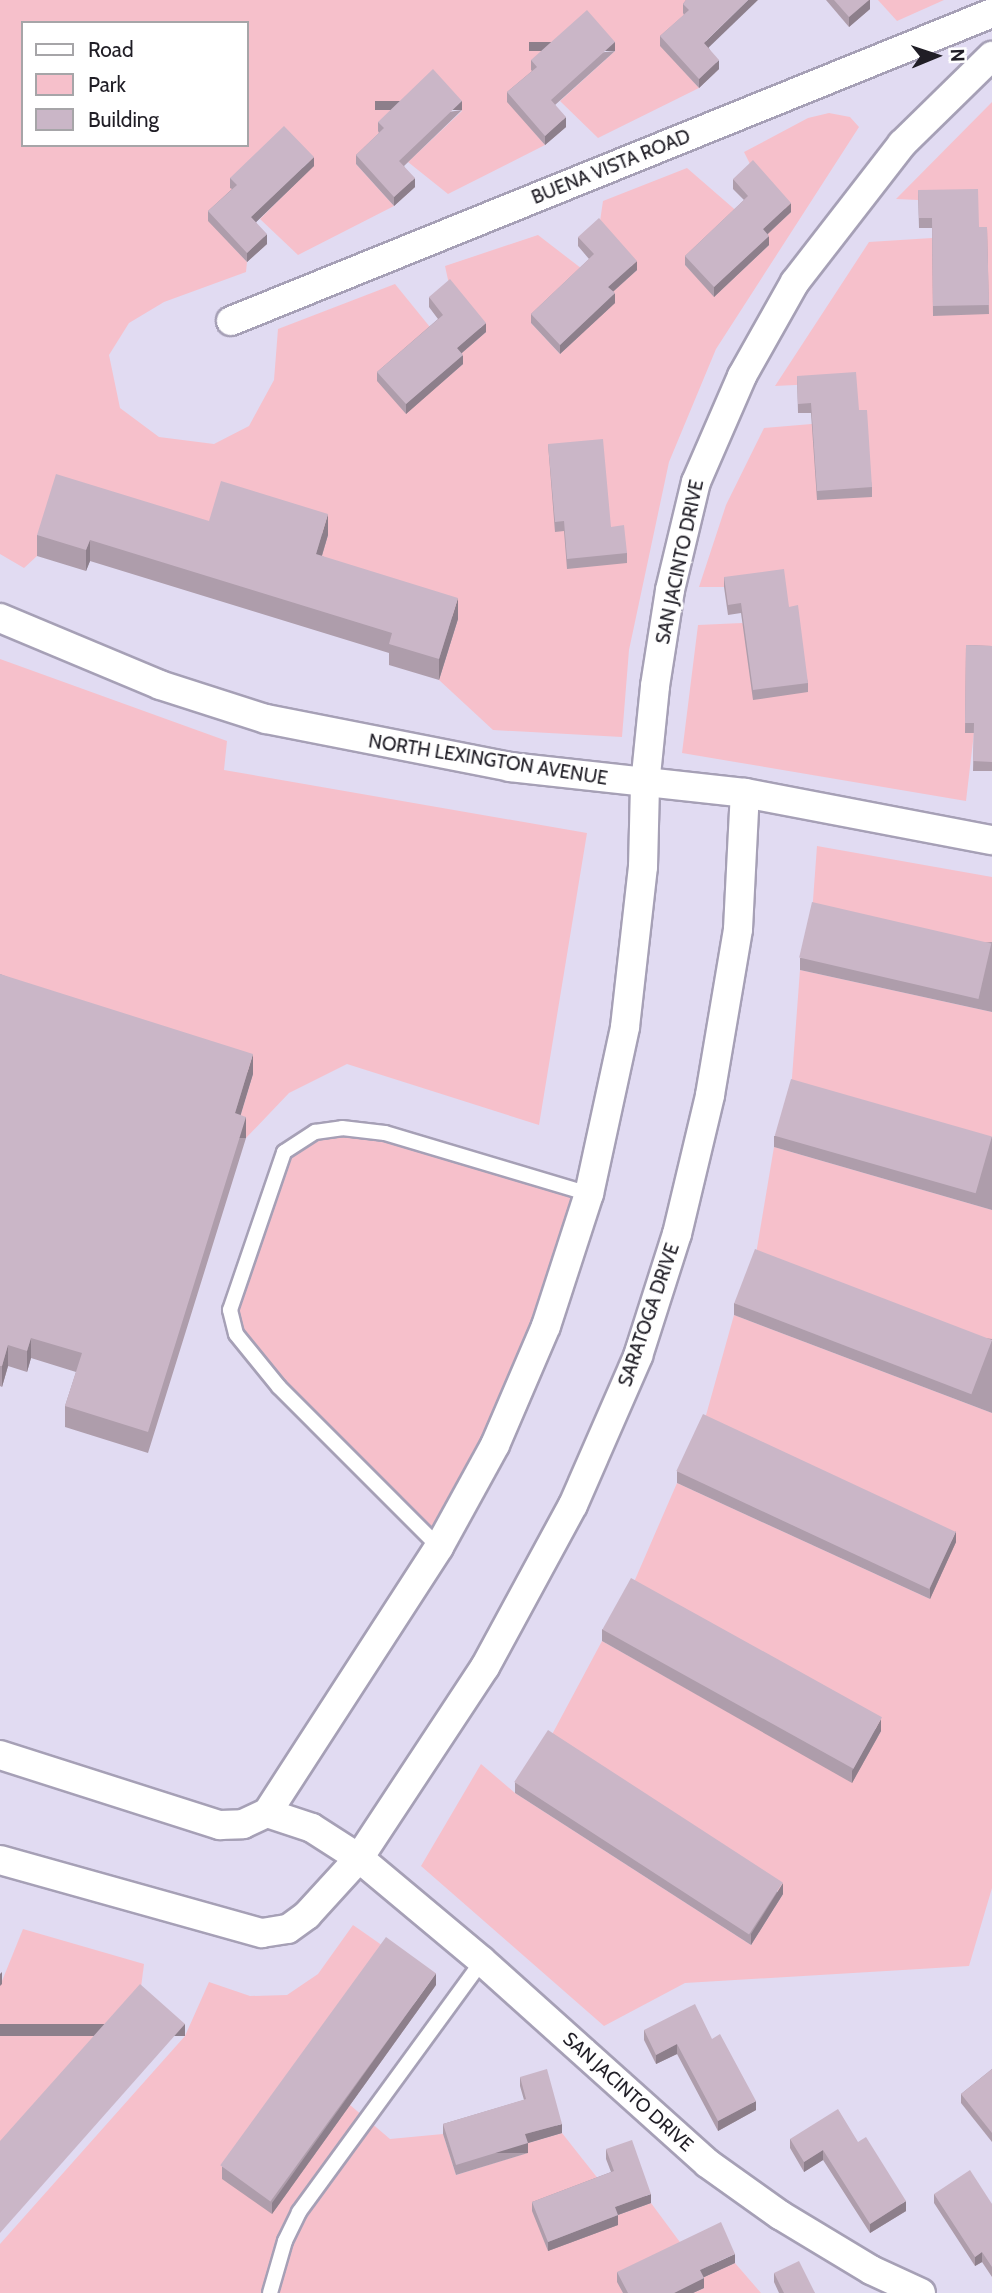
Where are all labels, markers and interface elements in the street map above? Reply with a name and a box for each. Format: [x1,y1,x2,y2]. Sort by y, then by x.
legend [21,21,248,147]
north arrow [901,21,971,91]
text: Road [88,37,134,62]
text: N [946,48,969,62]
text: Park [88,72,126,97]
text: Building [88,107,159,132]
street label: BUENA VISTA ROAD [528,125,694,209]
street label: SAN JACINTO DRIVE [651,478,709,646]
street label: NORTH LEXINGTON AVENUE [367,730,609,790]
street label: SARATOGA DRIVE [614,1240,684,1390]
street label: SAN JACINTO DRIVE [558,2027,698,2157]

